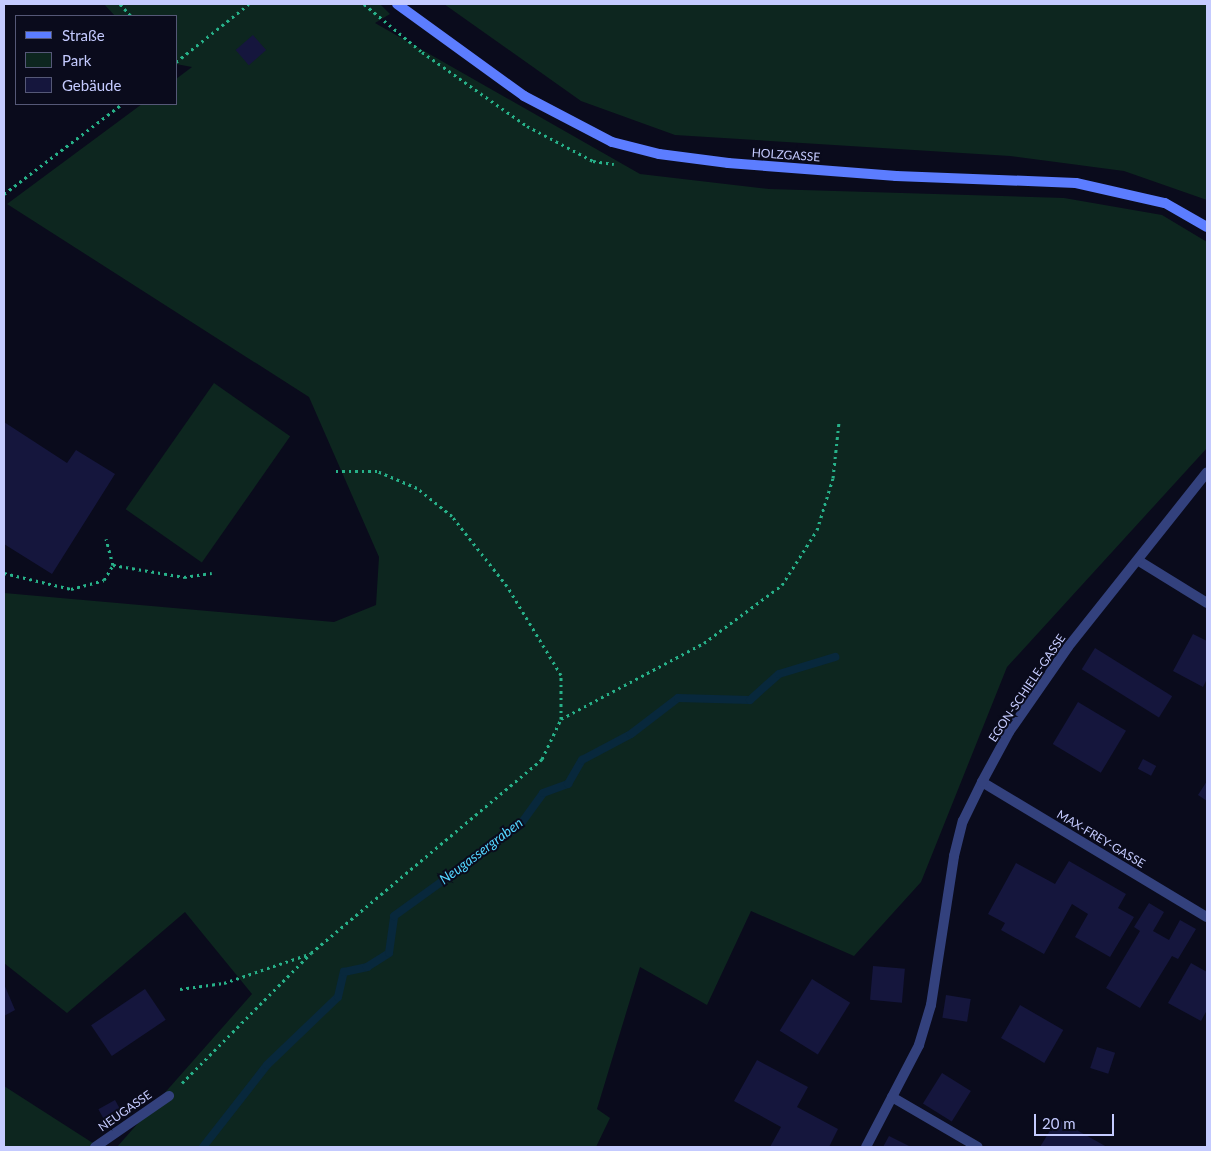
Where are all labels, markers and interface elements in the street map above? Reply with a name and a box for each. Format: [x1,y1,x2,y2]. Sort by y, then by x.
legend [15,15,178,105]
text: Straße [62,26,105,44]
text: Park [62,51,91,69]
text: Gebäude [62,76,121,94]
street label: HOLZGASSE [751,145,821,165]
street label: EGON-SCHIELE-GASSE [986,631,1068,745]
street label: MAX-FREY-GASSE [1054,807,1148,871]
water label: Neugassergraben [436,814,526,888]
street label: NEUGASSE [96,1087,154,1135]
scale bar [1036,1104,1116,1136]
text: 20 m [1042,1114,1076,1132]

